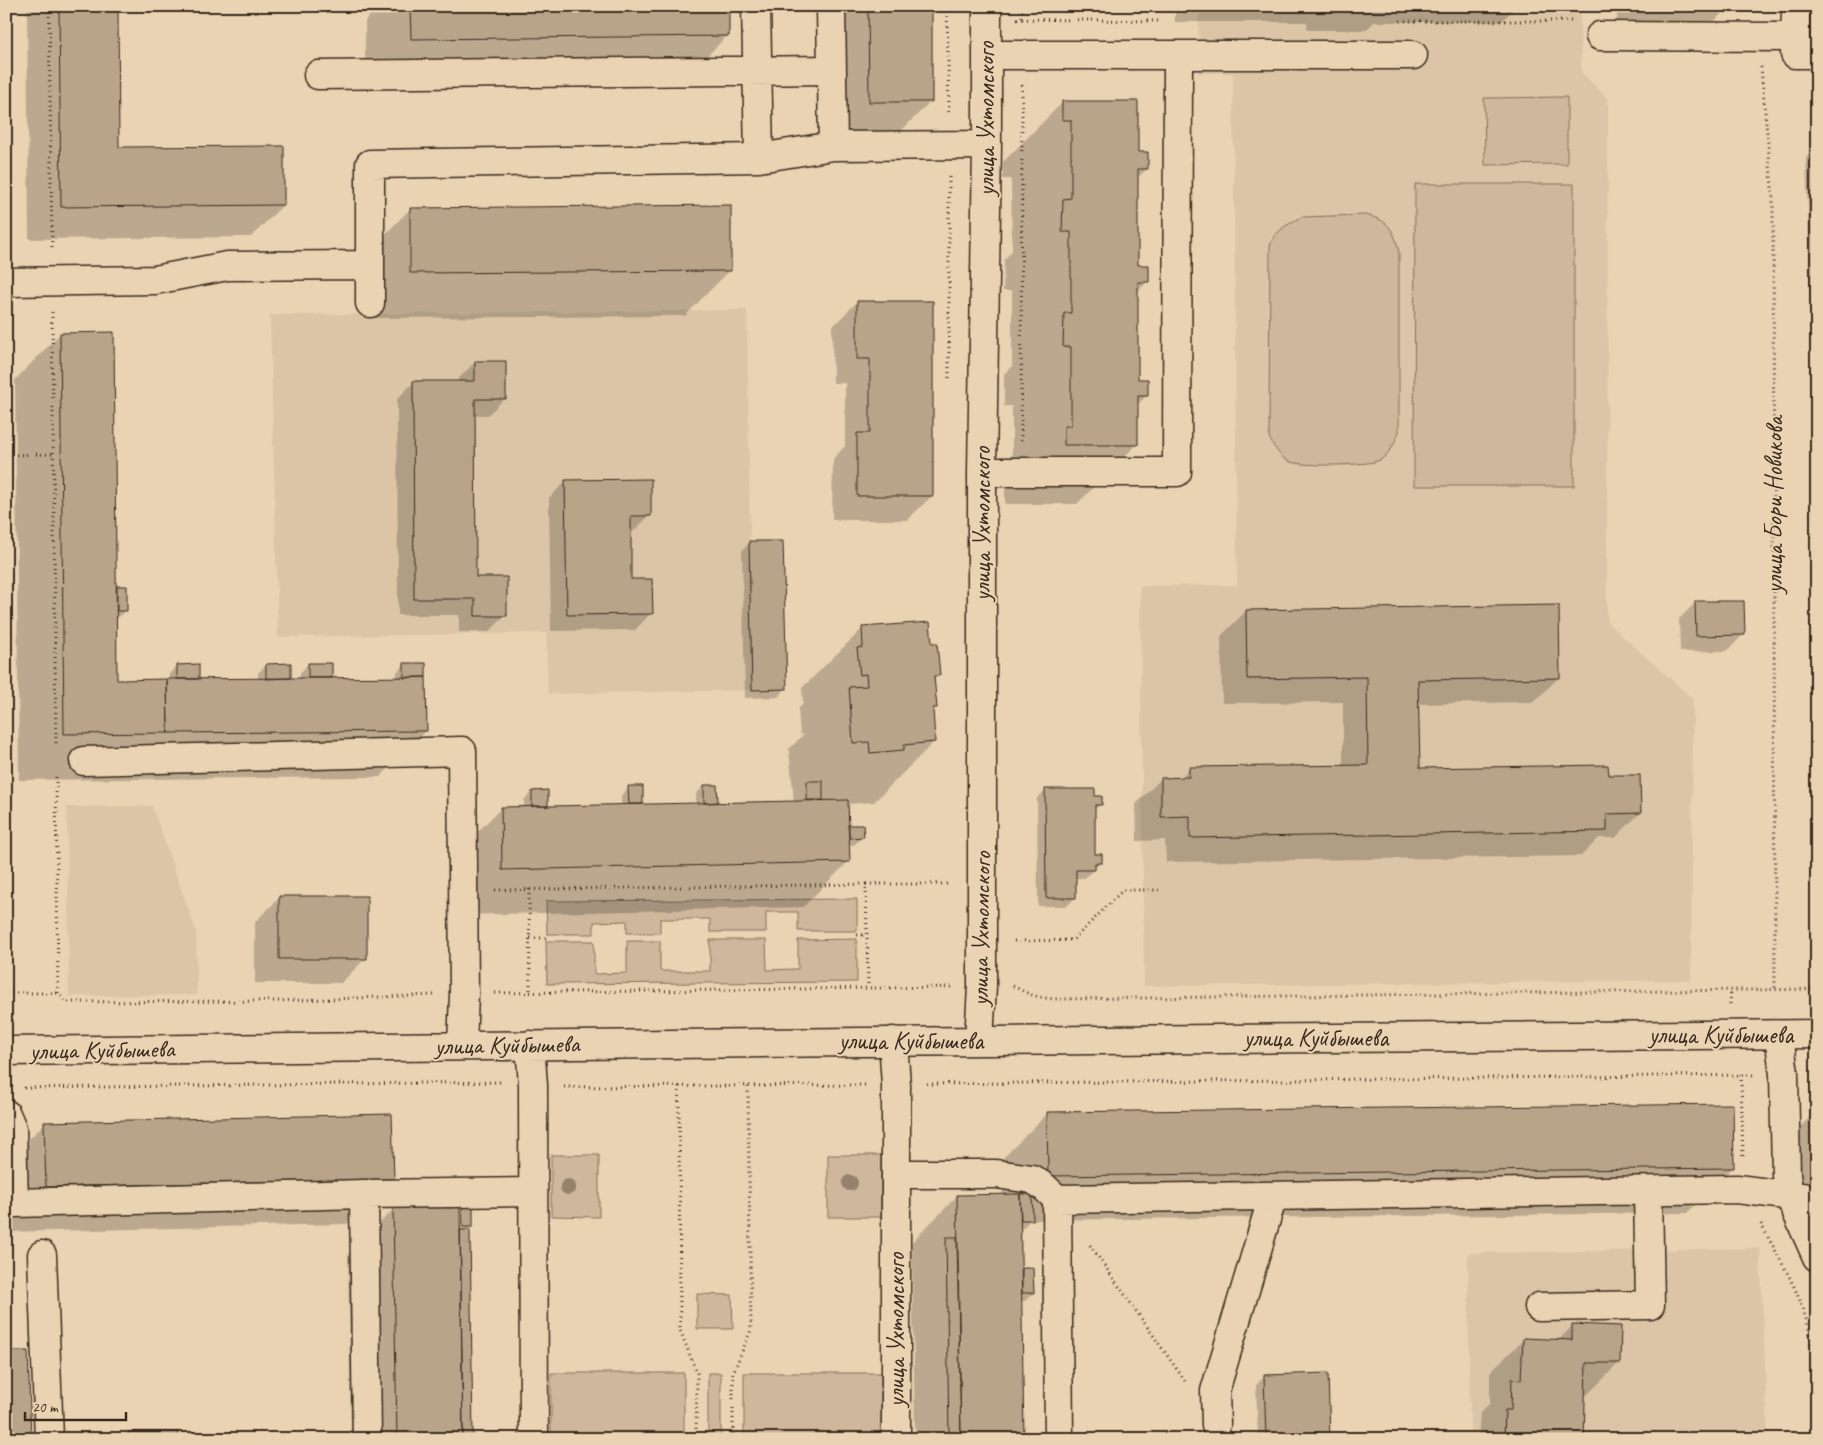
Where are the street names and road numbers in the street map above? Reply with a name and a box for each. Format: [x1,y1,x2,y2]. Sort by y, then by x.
street label: улица Ухтомского [970,41,1002,198]
street label: улица Бори Новикова [1758,414,1790,595]
street label: улица Ухтомского [966,446,998,603]
street label: улица Ухтомского [964,850,998,1008]
street label: улица Куйбышева [1647,1019,1795,1051]
street label: улица Куйбышева [1242,1022,1390,1054]
street label: улица Куйбышева [837,1025,985,1057]
street label: улица Куйбышева [432,1028,582,1062]
street label: улица Куйбышева [27,1033,177,1067]
street label: улица Ухтомского [880,1252,912,1409]

